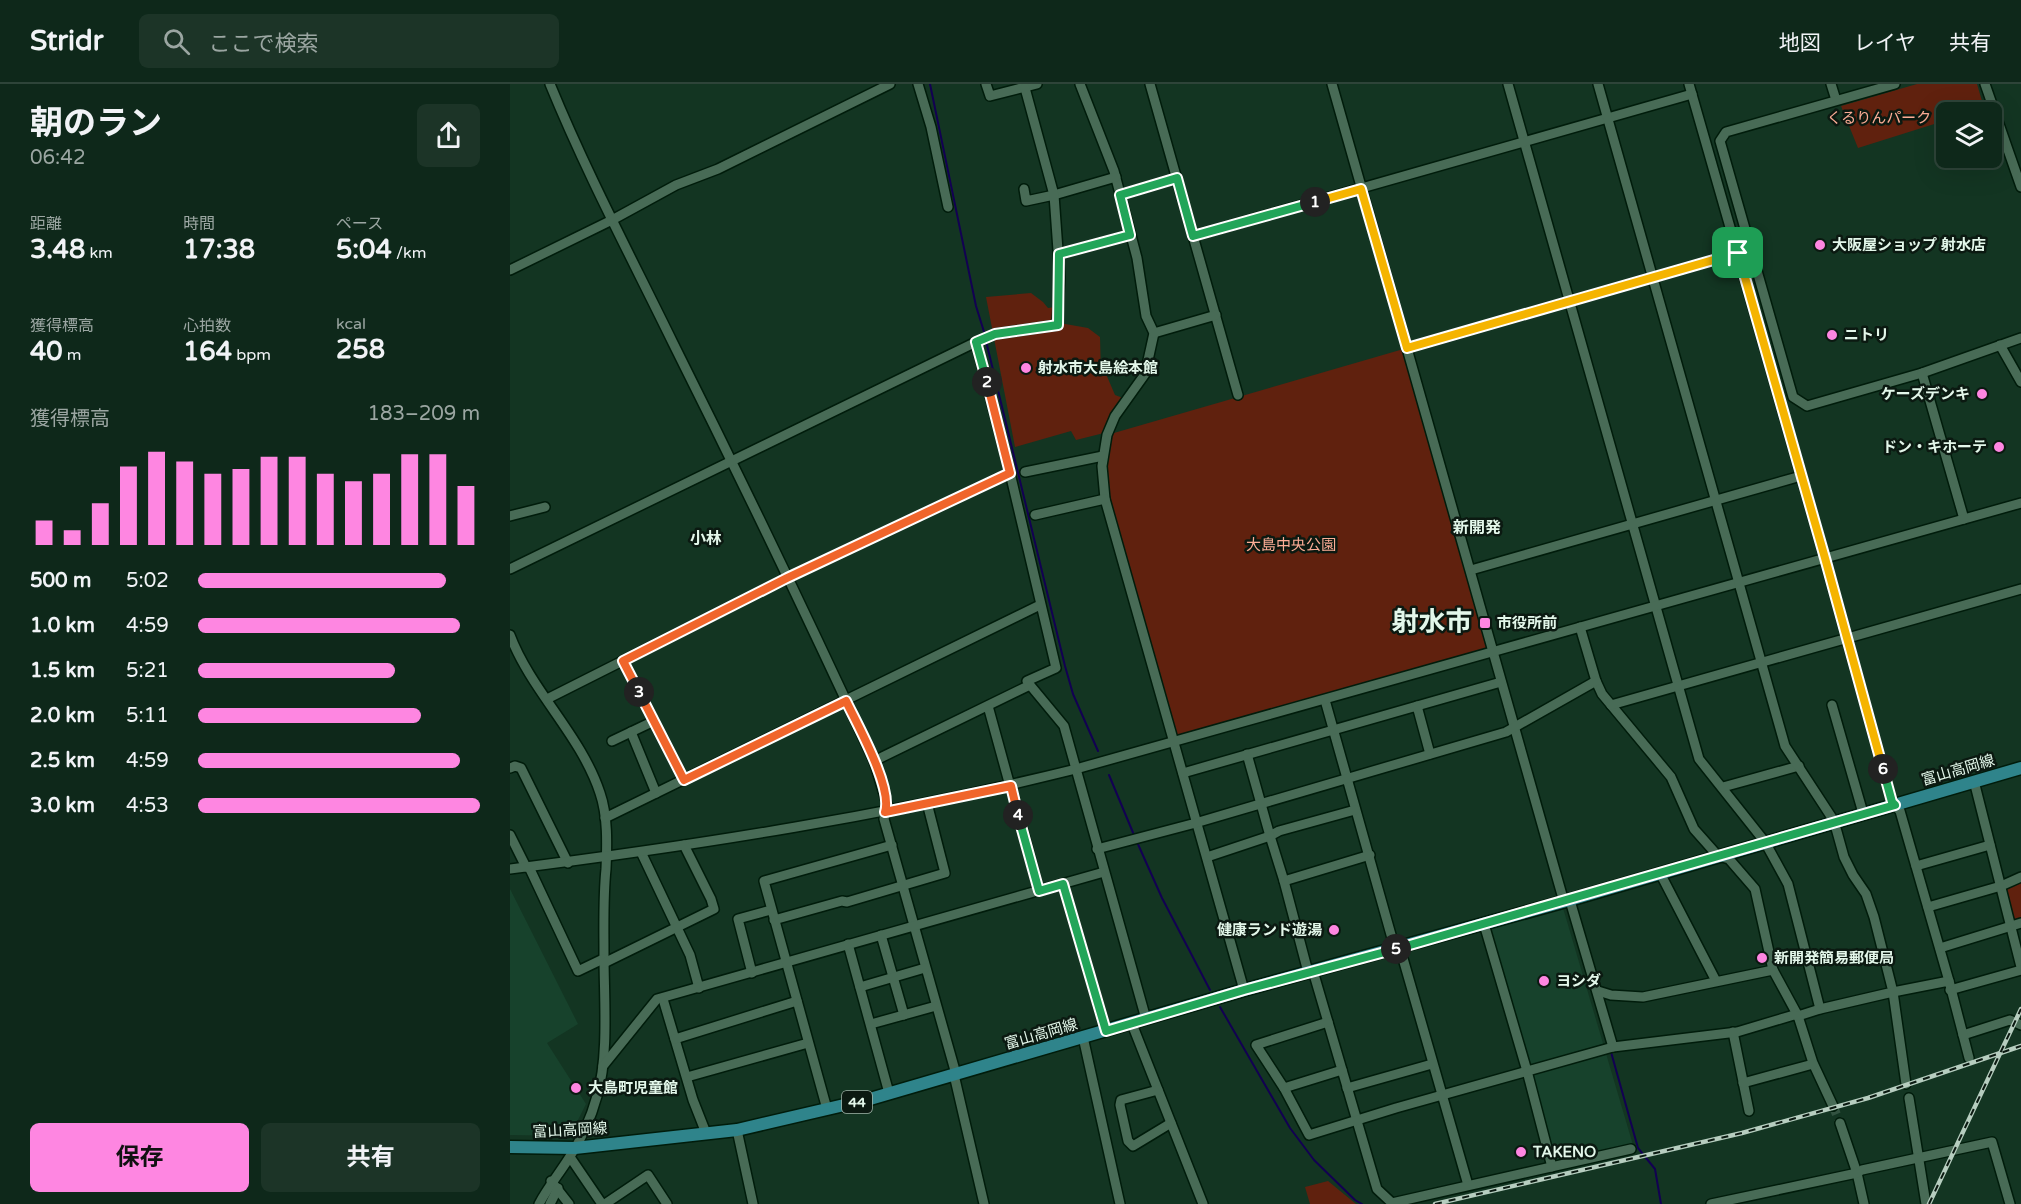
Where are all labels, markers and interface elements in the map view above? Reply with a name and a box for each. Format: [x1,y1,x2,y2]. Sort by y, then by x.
search box [139,14,559,68]
text: Stridr [30,24,103,58]
icon: search [160,25,193,58]
text: ここで検索 [208,31,318,57]
text: 地図 [1779,31,1821,56]
text: レイヤ [1854,31,1916,56]
text: 共有 [1949,31,1991,56]
map controls [1936,102,2002,168]
button: layers [1936,102,2002,168]
text: 朝のラン [30,104,162,143]
button: share [417,104,480,167]
park label: くるりんパーク [1827,109,1931,127]
text: 06:42 [30,146,85,170]
pin: 1 [1300,187,1330,217]
text: 1 [1310,192,1320,212]
text: 距離 [30,214,62,234]
text: 時間 [183,214,215,234]
text: ペース [336,214,383,234]
pin [1712,227,1763,278]
text: 3.48 [30,234,85,265]
text: 17:38 [183,234,255,265]
text: 5:04 [336,234,392,265]
icon: arrive [1721,236,1754,269]
place label: 大阪屋ショップ 射水店 [1832,236,1986,254]
marker: 大阪屋ショップ 射水店 [1813,238,1827,252]
text: km [85,243,113,263]
text: /km [392,243,426,263]
text: kcal [336,314,366,334]
text: 獲得標高 [30,316,94,336]
text: 心拍数 [183,316,231,336]
place label: ニトリ [1844,326,1889,344]
marker: ニトリ [1825,328,1839,342]
text: 258 [336,334,385,365]
text: 40 [30,336,63,367]
text: 164 [183,336,232,367]
text: m [63,345,82,365]
text: bpm [232,345,271,365]
place label: 射水市大島絵本館 [1038,359,1158,377]
marker: 射水市大島絵本館 [1019,361,1033,375]
pin: 2 [972,367,1002,397]
text: 2 [982,372,992,392]
place label: ケーズデンキ [1881,385,1970,403]
marker: ケーズデンキ [1975,387,1989,401]
text: 183–209 m [367,402,480,426]
text: 獲得標高 [30,407,110,431]
place label: ドン・キホーテ [1882,438,1987,456]
marker: ドン・キホーテ [1992,440,2006,454]
district label: 新開発 [1453,518,1501,538]
district label: 小林 [690,529,722,549]
park label: 大島中央公園 [1246,536,1336,554]
text: 500 m [30,569,91,593]
text: 5:02 [126,569,169,593]
district label: 射水市 [1392,606,1473,639]
text: 1.0 km [30,614,95,638]
text: 4:59 [126,614,169,638]
place label: 市役所前 [1497,614,1557,632]
marker: 市役所前 [1478,616,1492,630]
text: 1.5 km [30,659,95,683]
text: 5:21 [126,659,169,683]
pin: 3 [624,677,654,707]
text: 3 [634,682,644,702]
text: 2.0 km [30,704,95,728]
text: 5:11 [126,704,169,728]
text: 2.5 km [30,749,95,773]
text: 4:59 [126,749,169,773]
street label: 富山高岡線 [1919,751,1997,789]
pin: 6 [1868,754,1898,784]
text: 6 [1878,759,1888,779]
text: 3.0 km [30,794,95,818]
text: 4:53 [126,794,169,818]
pin: 4 [1003,800,1033,830]
text: 4 [1013,805,1023,825]
place label: 健康ランド遊湯 [1217,921,1322,939]
marker: 健康ランド遊湯 [1327,923,1341,937]
pin: 5 [1381,934,1411,964]
text: 5 [1391,939,1401,959]
place label: 新開発簡易郵便局 [1774,949,1894,967]
marker: 新開発簡易郵便局 [1755,951,1769,965]
place label: ヨシダ [1556,972,1601,990]
marker: ヨシダ [1537,974,1551,988]
street label: 富山高岡線 [1002,1015,1080,1053]
place label: 大島町児童館 [588,1079,678,1097]
marker: 大島町児童館 [569,1081,583,1095]
road number: 44 [842,1091,872,1113]
street label: 富山高岡線 [532,1119,608,1141]
button: 保存 [30,1123,249,1192]
button: 共有 [261,1123,480,1192]
place label: TAKENO [1532,1143,1596,1161]
marker: TAKENO [1514,1145,1528,1159]

